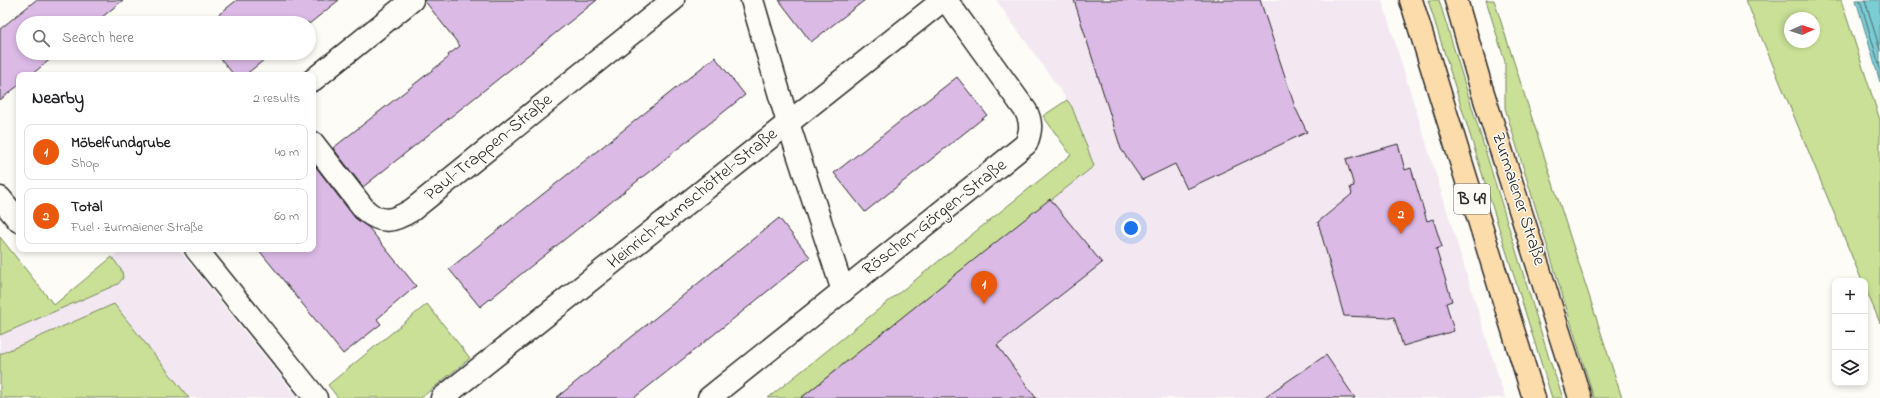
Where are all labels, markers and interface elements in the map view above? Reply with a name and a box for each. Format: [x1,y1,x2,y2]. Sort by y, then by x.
north arrow [1784,12,1820,48]
search box [16,16,316,60]
icon: search [30,27,52,49]
text: Search here [62,27,134,49]
text: Nearby [32,86,84,111]
street label: Paul-Trappen-Straße [419,87,559,208]
text: 2 results [253,89,300,108]
street label: Heinrich-Rumschöttel-Straße [602,122,784,276]
street label: Zurmaiener Straße [1484,129,1552,270]
text: Möbelfundgrube [71,132,171,154]
text: 1 [44,143,48,162]
text: 40 m [275,143,299,162]
street label: Röschen-Görgen-Straße [857,153,1014,284]
text: Shop [71,154,99,173]
road number: B 49 [1454,184,1490,214]
text: Total [71,196,102,218]
pin: 2 [1388,201,1414,234]
text: 2 [43,207,49,226]
text: 60 m [274,207,299,226]
text: Fuel · Zurmaiener Straße [71,218,203,237]
your location [1121,218,1141,238]
pin: 1 [971,271,997,304]
map controls [1832,278,1868,386]
button: + [1832,278,1868,314]
button: − [1832,314,1868,350]
button: layers [1832,350,1868,386]

